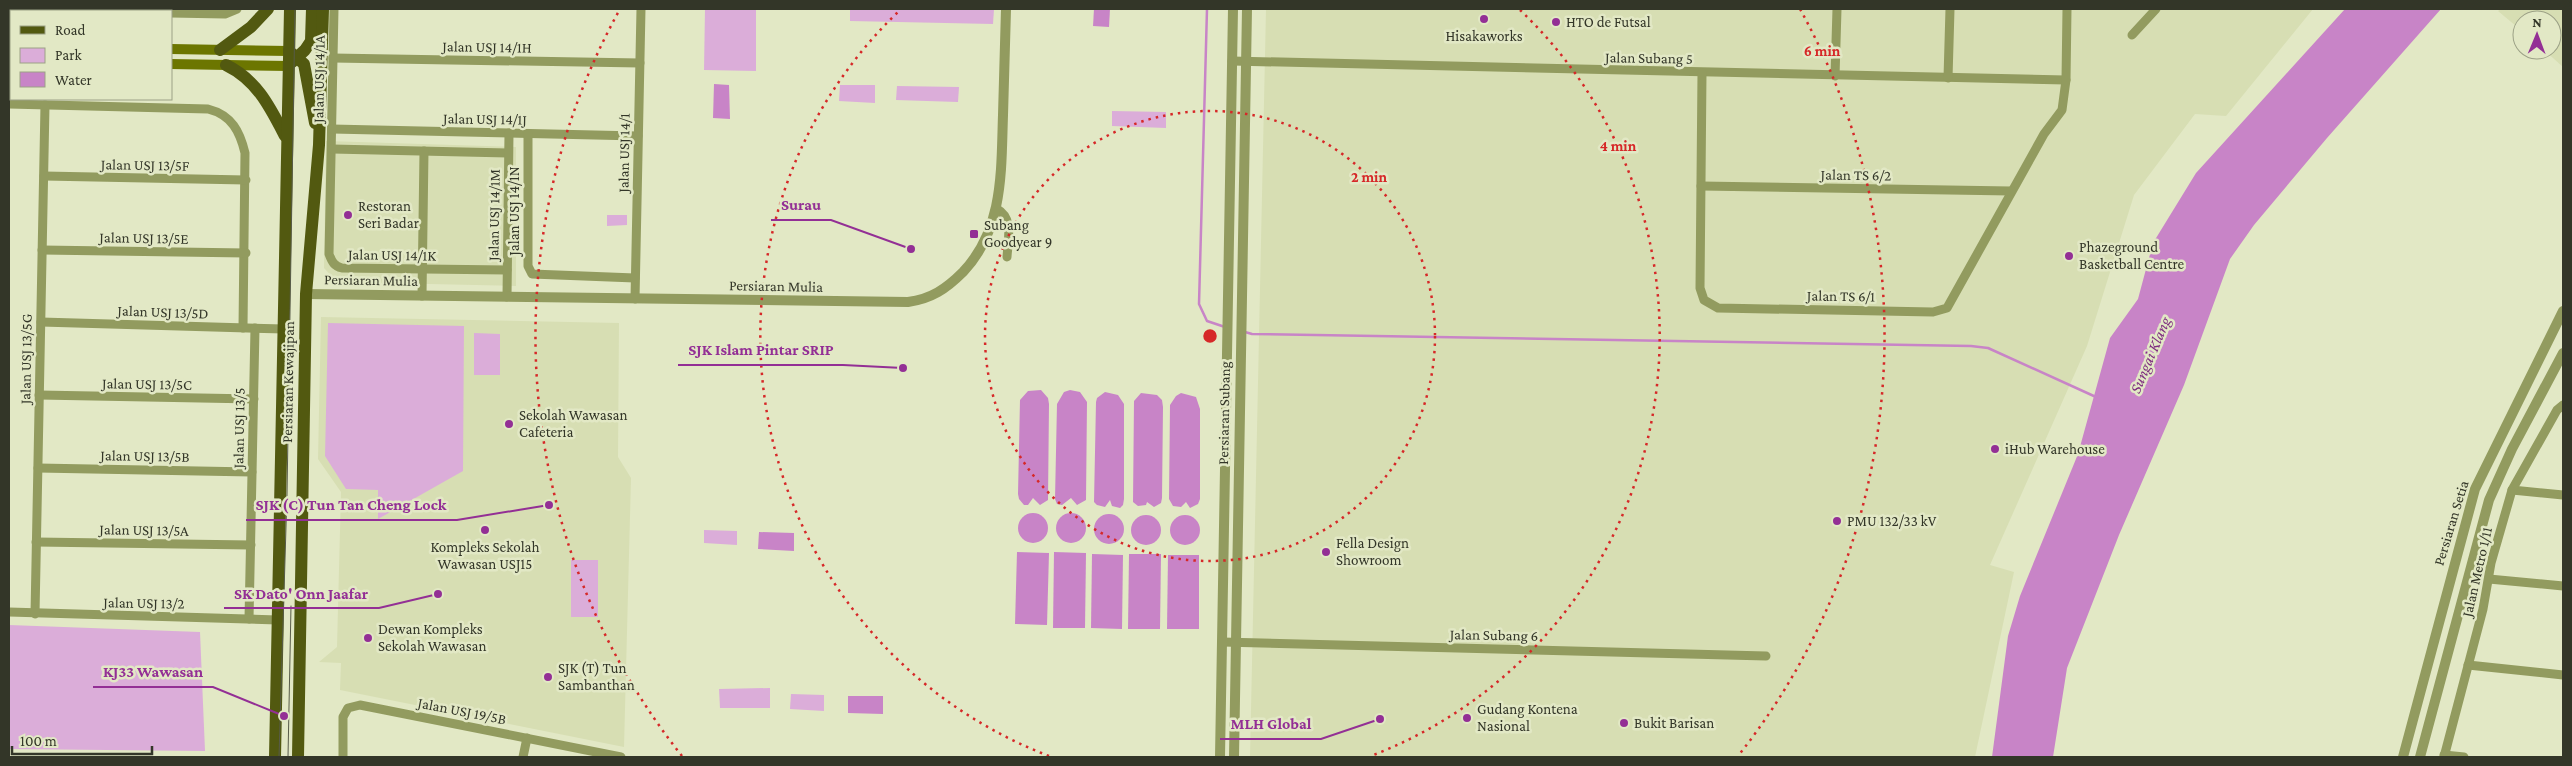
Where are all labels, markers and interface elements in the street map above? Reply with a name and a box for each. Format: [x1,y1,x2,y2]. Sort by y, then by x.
legend [10,10,172,100]
north arrow [2512,10,2562,60]
marker: Hisakaworks [1478,13,1490,25]
place label: HTO de Futsal [1566,14,1651,30]
text: N [2532,14,2543,30]
marker: HTO de Futsal [1550,16,1562,28]
text: Road [55,22,86,38]
place label: Hisakaworks [1445,28,1523,44]
street label: Jalan USJ 14/1A [310,34,329,125]
street label: Jalan USJ 14/1H [440,38,532,57]
text: 6 min [1804,43,1841,59]
text: Park [55,47,82,63]
street label: Jalan Subang 5 [1603,49,1693,68]
text: Water [55,72,92,88]
street label: Jalan USJ 14/1J [441,110,527,129]
street label: Jalan USJ 14/1 [615,113,634,195]
text: 4 min [1600,138,1637,154]
street label: Jalan USJ 13/5F [99,156,190,175]
street label: Jalan USJ 14/1N [506,166,523,258]
street label: Jalan TS 6/2 [1819,166,1891,185]
street label: Jalan USJ 14/1M [485,169,504,263]
text: 2 min [1351,169,1387,185]
callout: Surau [771,189,831,220]
text: Surau [781,196,821,213]
place label: Restoran Seri Badar [358,198,420,231]
marker: Restoran Seri Badar [342,209,354,221]
place label: Subang Goodyear 9 [984,217,1052,251]
marker: Subang Goodyear 9 [968,228,980,240]
street label: Jalan USJ 13/5E [97,229,189,248]
place label: Phazeground Basketball Centre [2079,239,2184,272]
street label: Jalan USJ 14/1K [346,246,437,265]
marker: Phazeground Basketball Centre [2063,250,2075,262]
street label: Persiaran Mulia [324,271,418,289]
street label: Persiaran Mulia [729,277,823,295]
street label: Jalan TS 6/1 [1805,287,1875,306]
street label: Jalan USJ 13/5D [115,302,209,323]
water label: Sungai Klang [2126,313,2175,396]
street label: Jalan USJ 13/5G [17,314,36,406]
street label: Persiaran Kewajipan [279,321,298,443]
centre of rings [1201,327,1219,345]
callout: SJK Islam Pintar SRIP [678,334,843,365]
text: SJK Islam Pintar SRIP [688,341,834,358]
street label: Persiaran Subang [1215,361,1234,465]
street label: Jalan USJ 13/5C [100,375,192,394]
street label: Jalan USJ 13/5 [230,387,249,471]
place label: Sekolah Wawasan Cafeteria [519,407,628,440]
marker: Sekolah Wawasan Cafeteria [503,418,515,430]
place label: iHub Warehouse [2005,441,2105,457]
marker: iHub Warehouse [1989,443,2001,455]
street label: Jalan USJ 13/5B [98,447,190,466]
street label: Persiaran Setia [2430,478,2472,567]
callout: SJK (C) Tun Tan Cheng Lock [246,489,457,520]
text: SJK (C) Tun Tan Cheng Lock [256,496,447,514]
place label: PMU 132/33 kV [1847,513,1937,529]
marker: PMU 132/33 kV [1831,515,1843,527]
street label: Jalan USJ 13/5A [97,521,189,540]
marker: Kompleks Sekolah Wawasan USJ15 [479,524,491,536]
street label: Jalan Metro 1/11 [2458,525,2496,621]
place label: Fella Design Showroom [1336,535,1409,568]
place label: Kompleks Sekolah Wawasan USJ15 [430,539,540,573]
marker: Fella Design Showroom [1320,546,1332,558]
callout: SK Dato' Onn Jaafar [224,577,379,608]
text: SK Dato' Onn Jaafar [234,585,369,602]
street label: Jalan USJ 13/2 [101,594,185,613]
place label: Dewan Kompleks Sekolah Wawasan [378,621,487,654]
street label: Jalan Subang 6 [1448,626,1538,645]
marker: Dewan Kompleks Sekolah Wawasan [362,632,374,644]
callout: KJ33 Wawasan [93,656,213,687]
place label: SJK (T) Tun Sambanthan [558,660,635,693]
text: KJ33 Wawasan [103,663,203,680]
marker: SJK (T) Tun Sambanthan [542,671,554,683]
street label: Jalan USJ 19/5B [414,694,508,728]
place label: Gudang Kontena Nasional [1477,701,1578,734]
callout: MLH Global [1220,708,1321,739]
marker: Gudang Kontena Nasional [1461,712,1473,724]
text: MLH Global [1230,715,1312,732]
place label: Bukit Barisan [1634,715,1714,731]
marker: Bukit Barisan [1618,717,1630,729]
scale bar [12,724,152,756]
text: 100 m [20,733,57,749]

